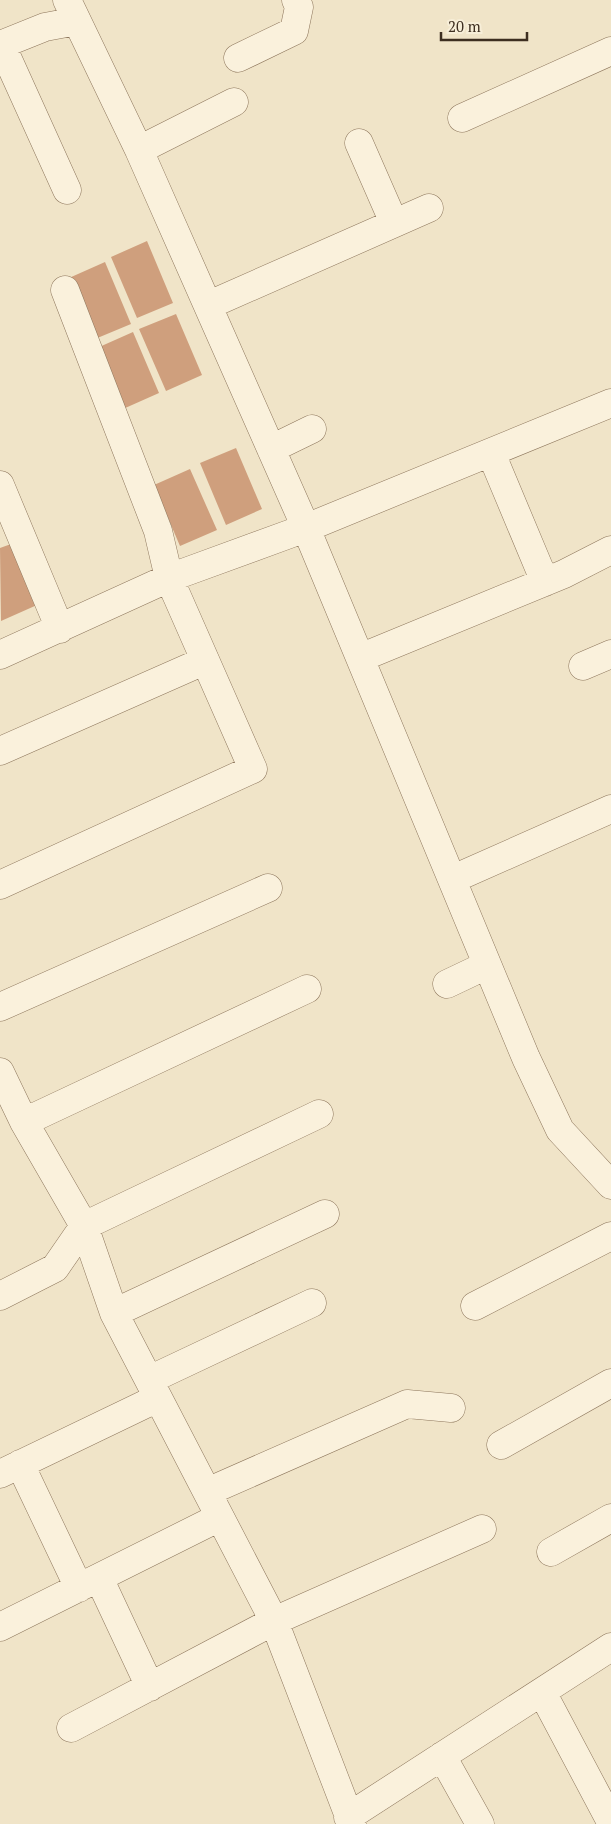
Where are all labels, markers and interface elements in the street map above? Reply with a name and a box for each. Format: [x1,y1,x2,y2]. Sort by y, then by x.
scale bar [441,10,527,42]
text: 20 m [448,16,481,36]

